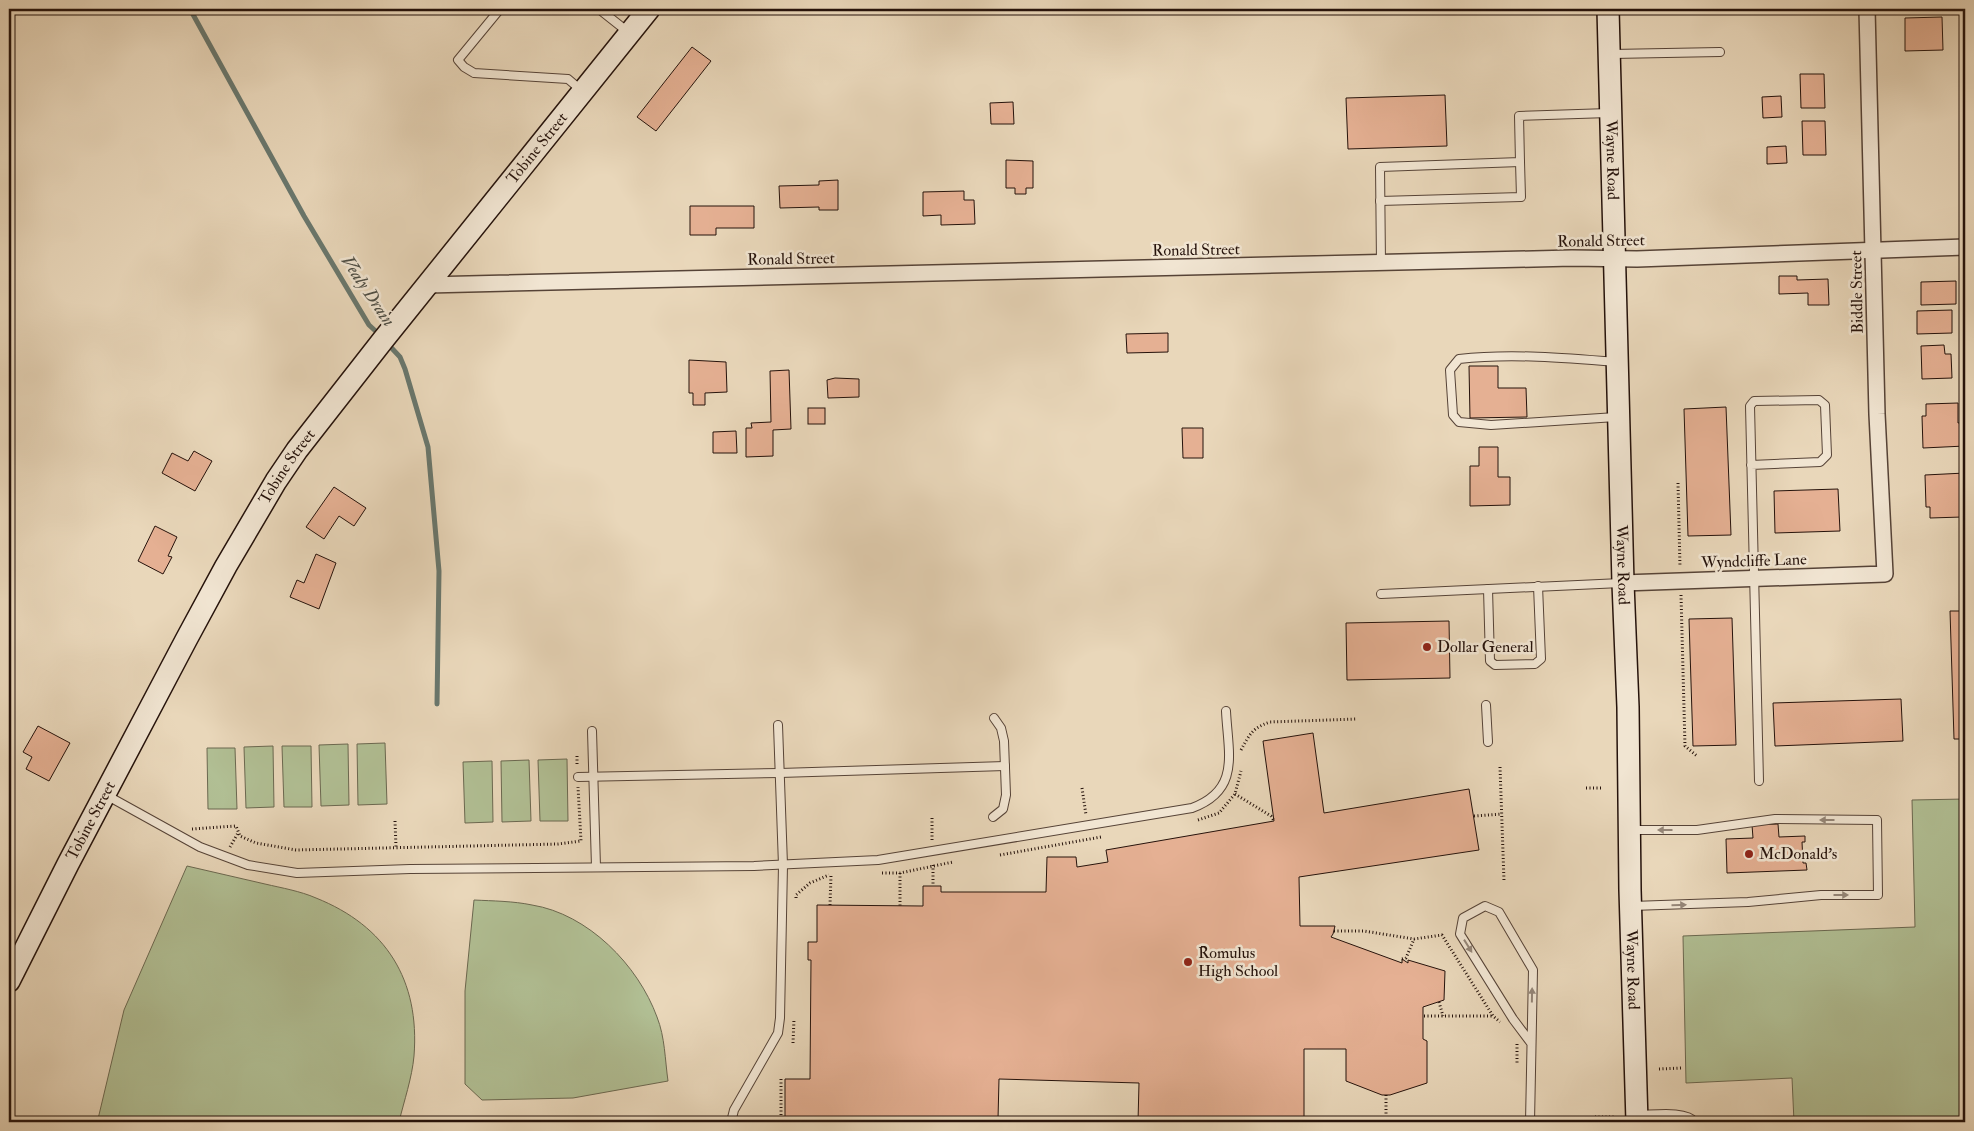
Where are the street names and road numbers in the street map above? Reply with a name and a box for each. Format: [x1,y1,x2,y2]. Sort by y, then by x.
street label: Tobine Street [502,108,572,188]
street label: Wayne Road [1601,119,1623,200]
street label: Ronald Street [1557,230,1645,252]
street label: Ronald Street [1152,239,1240,261]
street label: Ronald Street [747,248,835,270]
street label: Biddle Street [1846,250,1868,334]
street label: Tobine Street [255,425,320,508]
street label: Wayne Road [1611,524,1634,605]
street label: Wyndcliffe Lane [1700,549,1808,573]
street label: Tobine Street [62,778,120,864]
street label: Wayne Road [1621,928,1644,1010]

